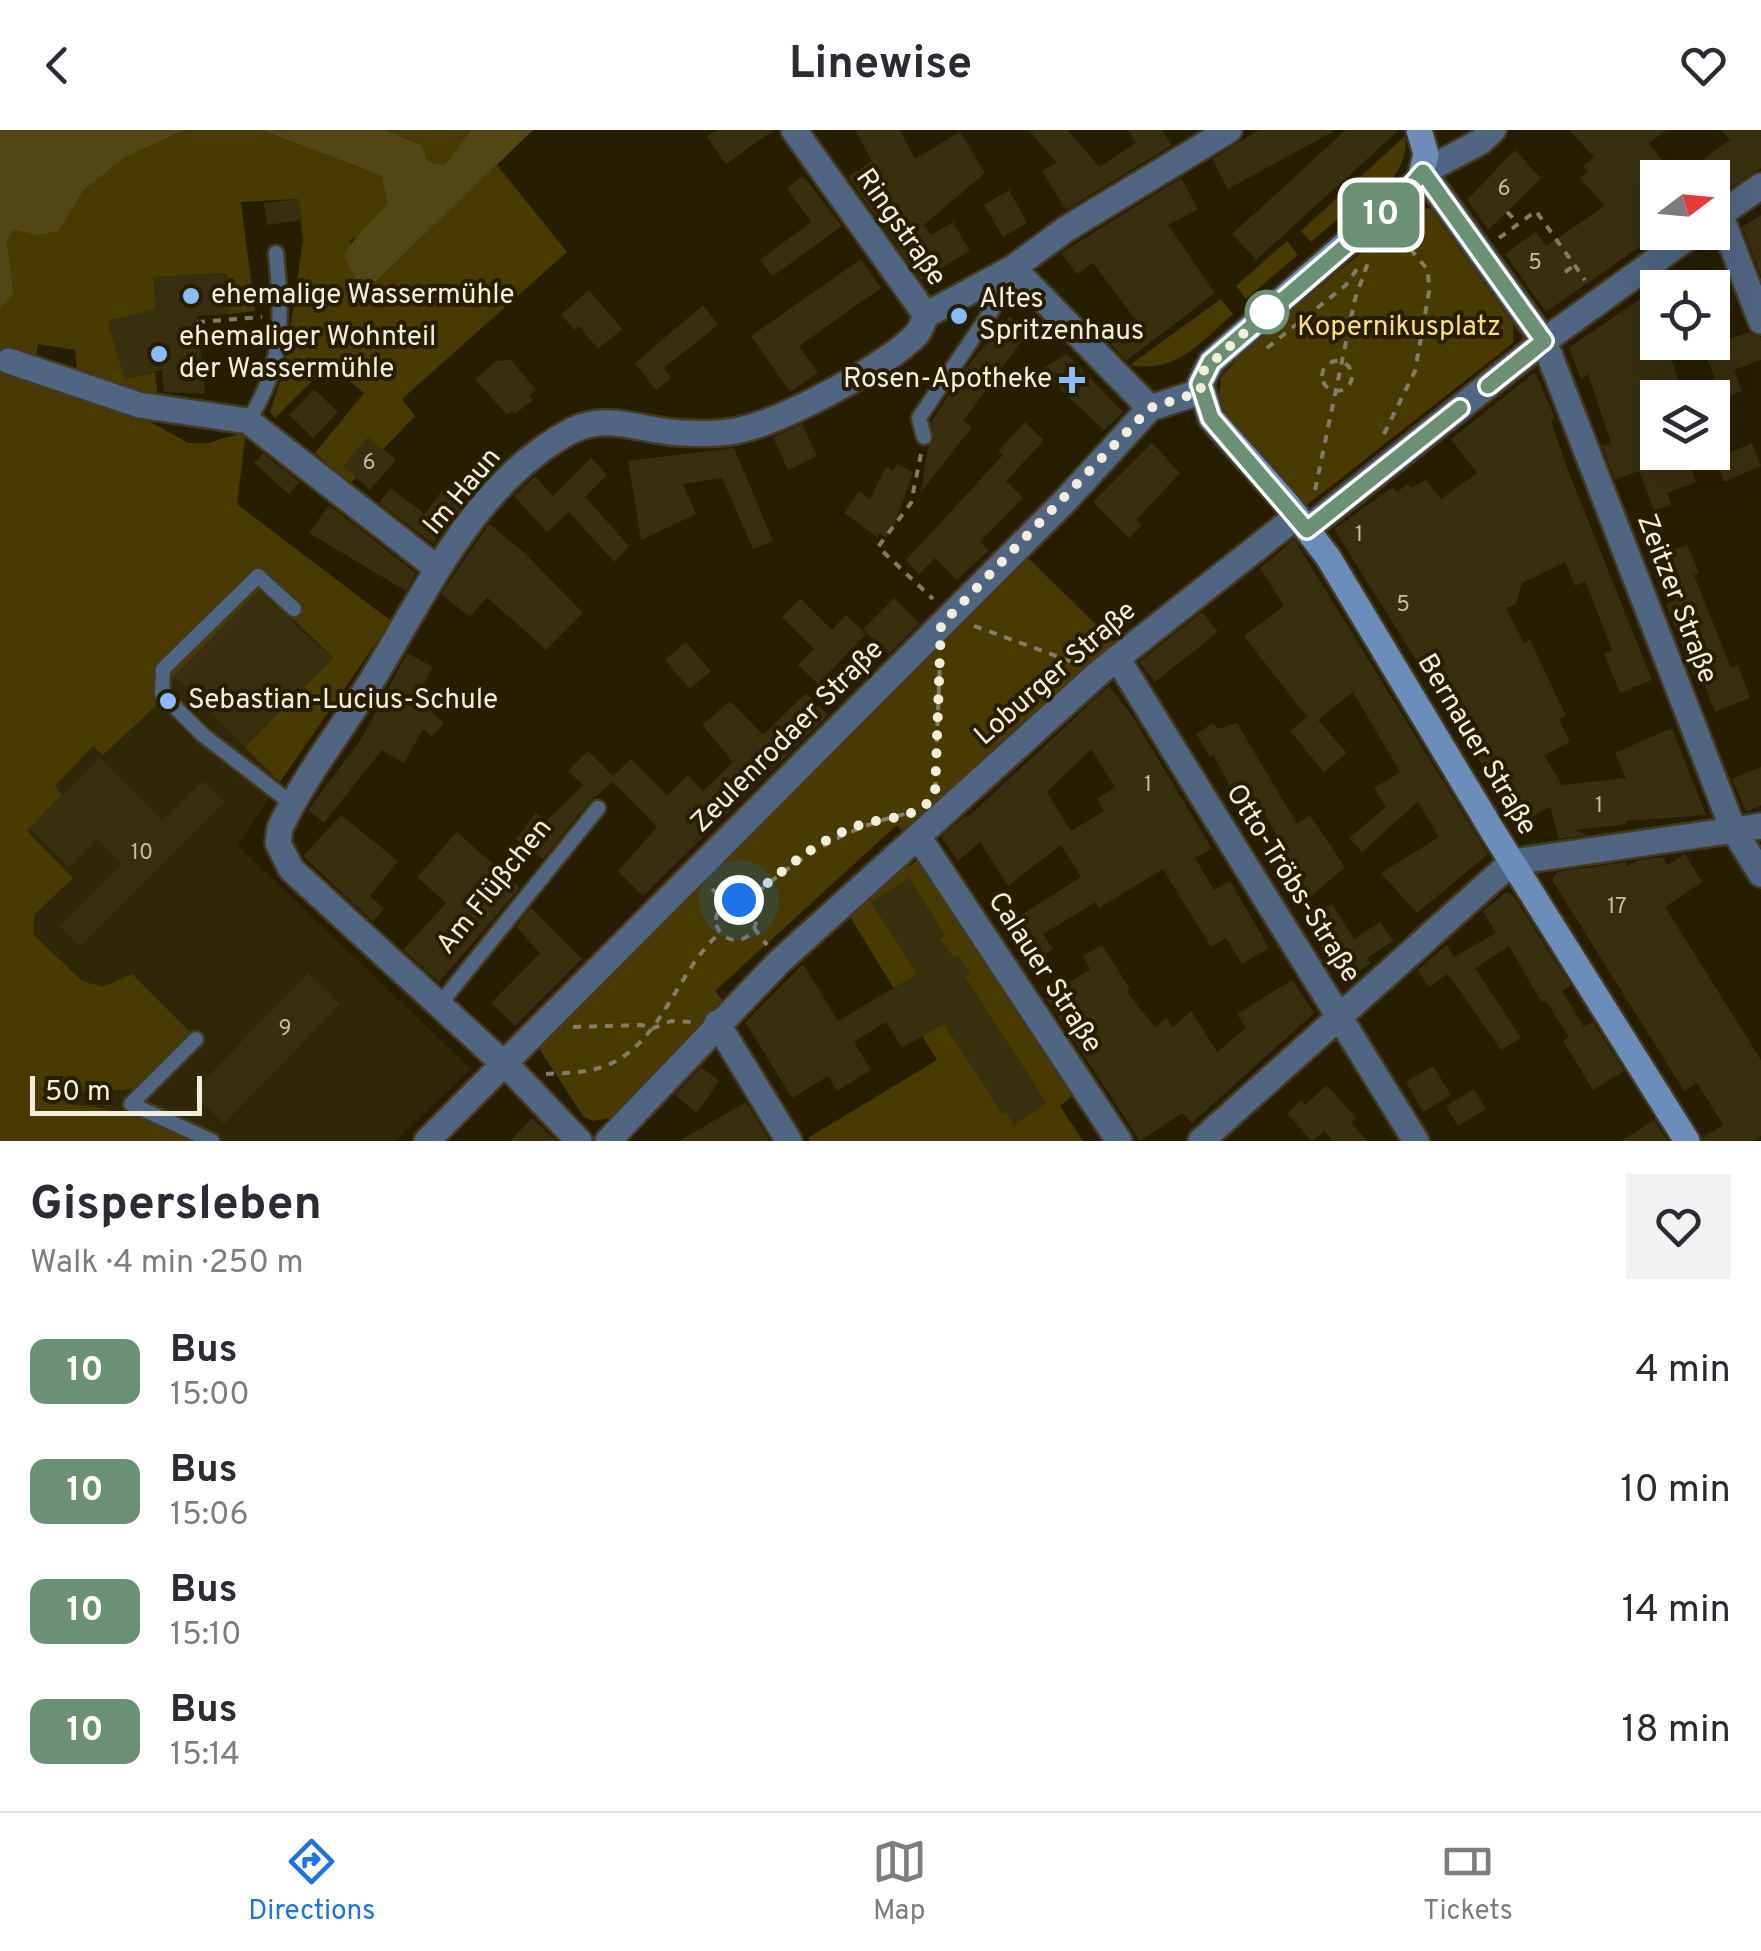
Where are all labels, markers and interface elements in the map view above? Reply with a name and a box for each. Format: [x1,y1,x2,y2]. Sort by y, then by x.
text: Linewise [789,37,972,94]
icon: back [30,38,85,93]
icon: heart [1676,38,1731,93]
north arrow [1640,160,1730,250]
map controls [1640,160,1730,470]
street label: Ringstraße [846,162,954,294]
house number: 6 [1497,176,1511,203]
line badge: 10 [1336,182,1426,248]
text: 10 [1362,193,1400,237]
house number: 5 [1528,250,1542,277]
button: locate [1640,270,1730,360]
place label: ehemalige Wassermühle [211,278,515,314]
place label: Altes Spritzenhaus [979,282,1144,350]
marker: ehemalige Wassermühle [180,285,202,307]
unlabelled marker [1246,291,1288,333]
marker: Altes Spritzenhaus [948,305,970,327]
park label: Kopernikusplatz [1297,310,1501,346]
place label: ehemaliger Wohnteil der Wassermühle [179,320,436,388]
marker: ehemaliger Wohnteil der Wassermühle [148,343,170,365]
place label: Rosen-Apotheke [843,362,1052,398]
marker: Rosen-Apotheke [1061,369,1083,391]
button: layers [1640,380,1730,470]
street label: Im Haun [416,441,510,543]
house number: 6 [362,450,376,477]
street label: Zeitzer Straße [1627,509,1725,689]
house number: 1 [1355,522,1363,549]
house number: 5 [1396,592,1410,619]
street label: Loburger Straße [968,594,1144,754]
street label: Zeulenrodaer Straße [684,633,892,841]
street label: Bernauer Straße [1408,648,1544,842]
place label: Sebastian-Lucius-Schule [188,683,498,719]
marker: Sebastian-Lucius-Schule [157,690,179,712]
house number: 1 [1144,772,1152,799]
street label: Otto-Tröbs-Straße [1216,778,1368,990]
house number: 1 [1595,793,1603,820]
street label: Am Flüßchen [429,812,561,962]
house number: 10 [131,840,153,867]
your location [714,875,764,925]
street label: Calauer Straße [979,886,1109,1060]
house number: 17 [1607,894,1627,921]
house number: 9 [278,1016,292,1043]
scale bar [30,1071,202,1116]
text: 50 m [45,1075,111,1111]
button: heart [1626,1174,1731,1279]
text: Gispersleben [30,1176,322,1236]
text: Walk · 4 min · 250 m [30,1244,304,1284]
text: Bus [170,1327,237,1376]
text: 4 min [1635,1347,1731,1396]
text: 10 [66,1349,104,1393]
text: 15:00 [170,1376,250,1416]
text: Bus [170,1447,237,1496]
text: 10 min [1620,1467,1731,1516]
text: 10 [66,1469,104,1513]
text: 15:06 [170,1496,249,1536]
text: Bus [170,1567,237,1616]
text: 14 min [1622,1587,1731,1636]
text: 10 [66,1589,104,1633]
text: 15:10 [170,1616,242,1656]
text: Bus [170,1687,237,1736]
text: 18 min [1621,1707,1731,1756]
text: 10 [66,1709,104,1753]
text: 15:14 [170,1736,240,1776]
tab: Directions [248,1834,375,1930]
tab: Map [872,1834,927,1930]
tab: Tickets [1423,1834,1513,1930]

